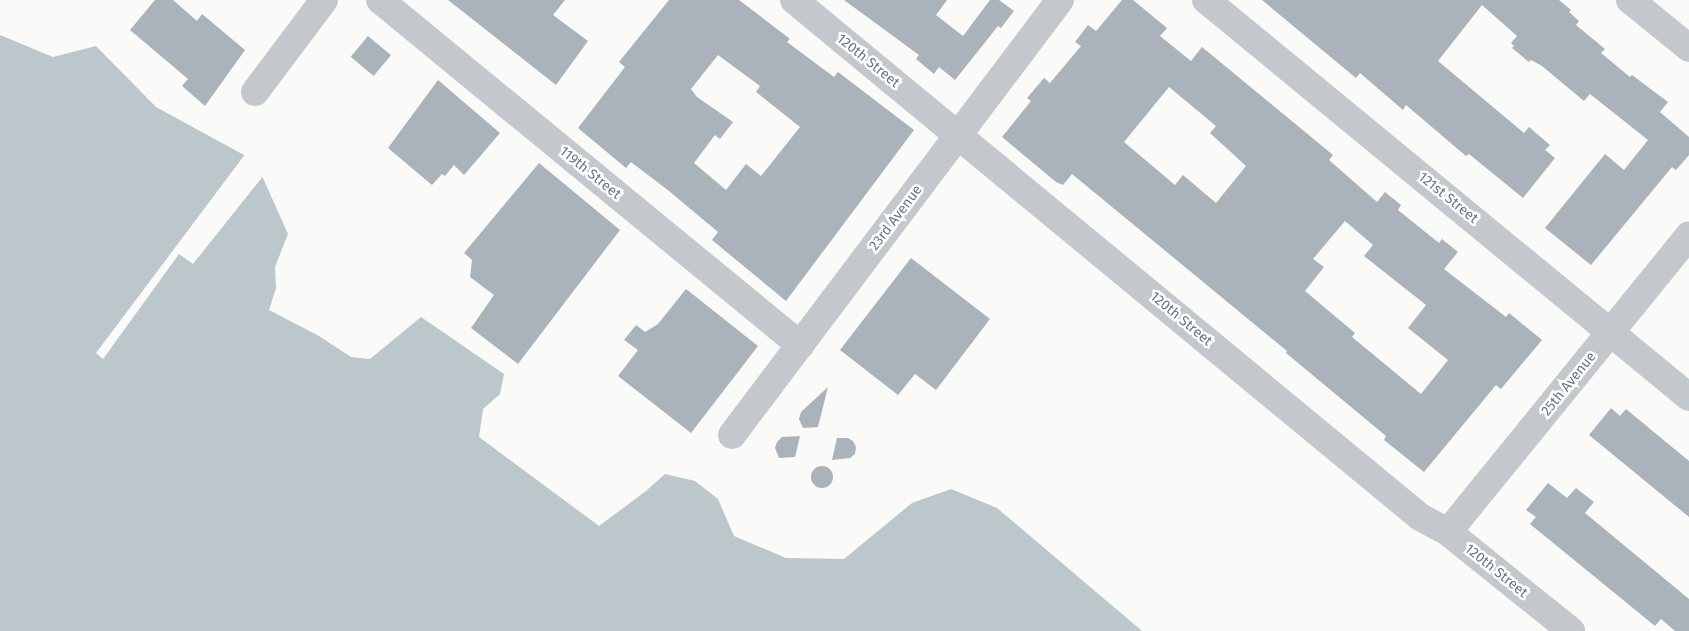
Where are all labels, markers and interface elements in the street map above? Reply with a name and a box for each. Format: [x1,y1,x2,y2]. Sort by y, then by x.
street label: 120th Street [833,31,903,91]
street label: 119th Street [556,143,624,203]
street label: 121st Street [1415,169,1481,227]
street label: 23rd Avenue [866,182,926,254]
street label: 120th Street [1147,288,1215,350]
street label: 25th Avenue [1538,349,1600,419]
street label: 120th Street [1461,541,1531,601]

